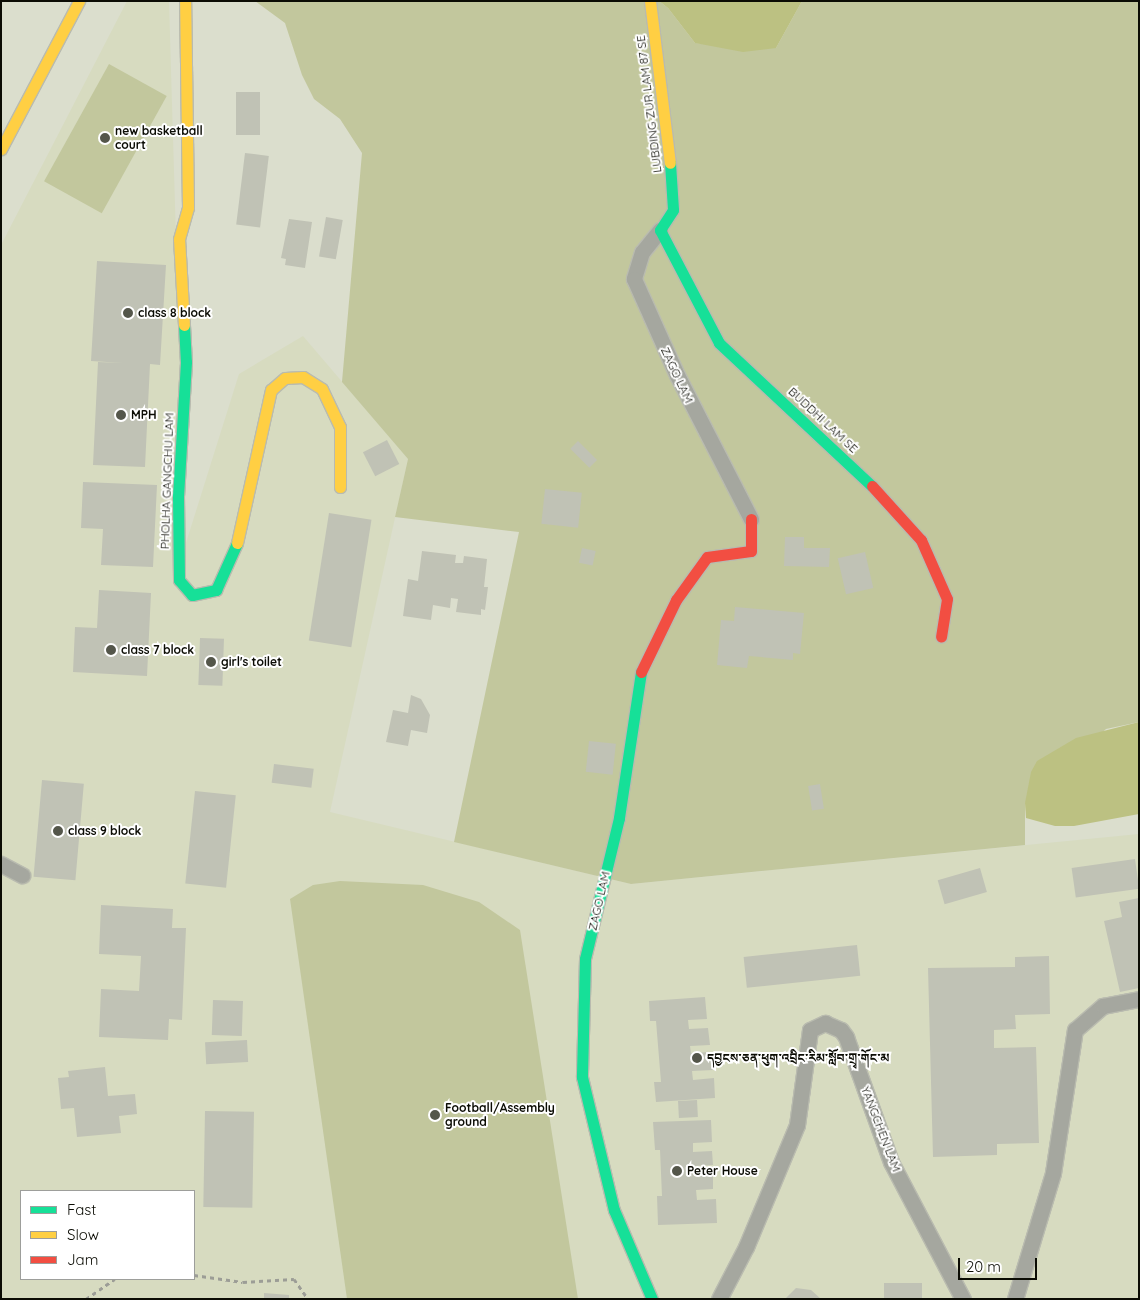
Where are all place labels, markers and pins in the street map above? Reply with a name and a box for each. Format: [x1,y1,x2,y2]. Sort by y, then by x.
place label: new basketball court [115,124,203,152]
marker: new basketball court [99,132,111,144]
place label: class 8 block [138,306,211,320]
marker: class 8 block [122,307,134,319]
place label: MPH [131,408,157,422]
marker: MPH [115,409,127,421]
place label: class 7 block [121,643,194,657]
marker: class 7 block [105,644,117,656]
place label: girl's toilet [221,655,282,669]
marker: girl's toilet [205,656,217,668]
place label: class 9 block [68,824,141,838]
marker: class 9 block [52,825,64,837]
place label: དབྱངས་ཅན་ཕུག་འབྲིང་རིམ་སློབ་གྲྭ་གོང་མ [707,1051,889,1065]
marker: དབྱངས་ཅན་ཕུག་འབྲིང་རིམ་སློབ་གྲྭ་གོང་མ [691,1052,703,1064]
place label: Football/Assembly ground [445,1101,555,1129]
marker: Football/Assembly ground [429,1109,441,1121]
place label: Peter House [687,1164,758,1178]
marker: Peter House [671,1165,683,1177]

